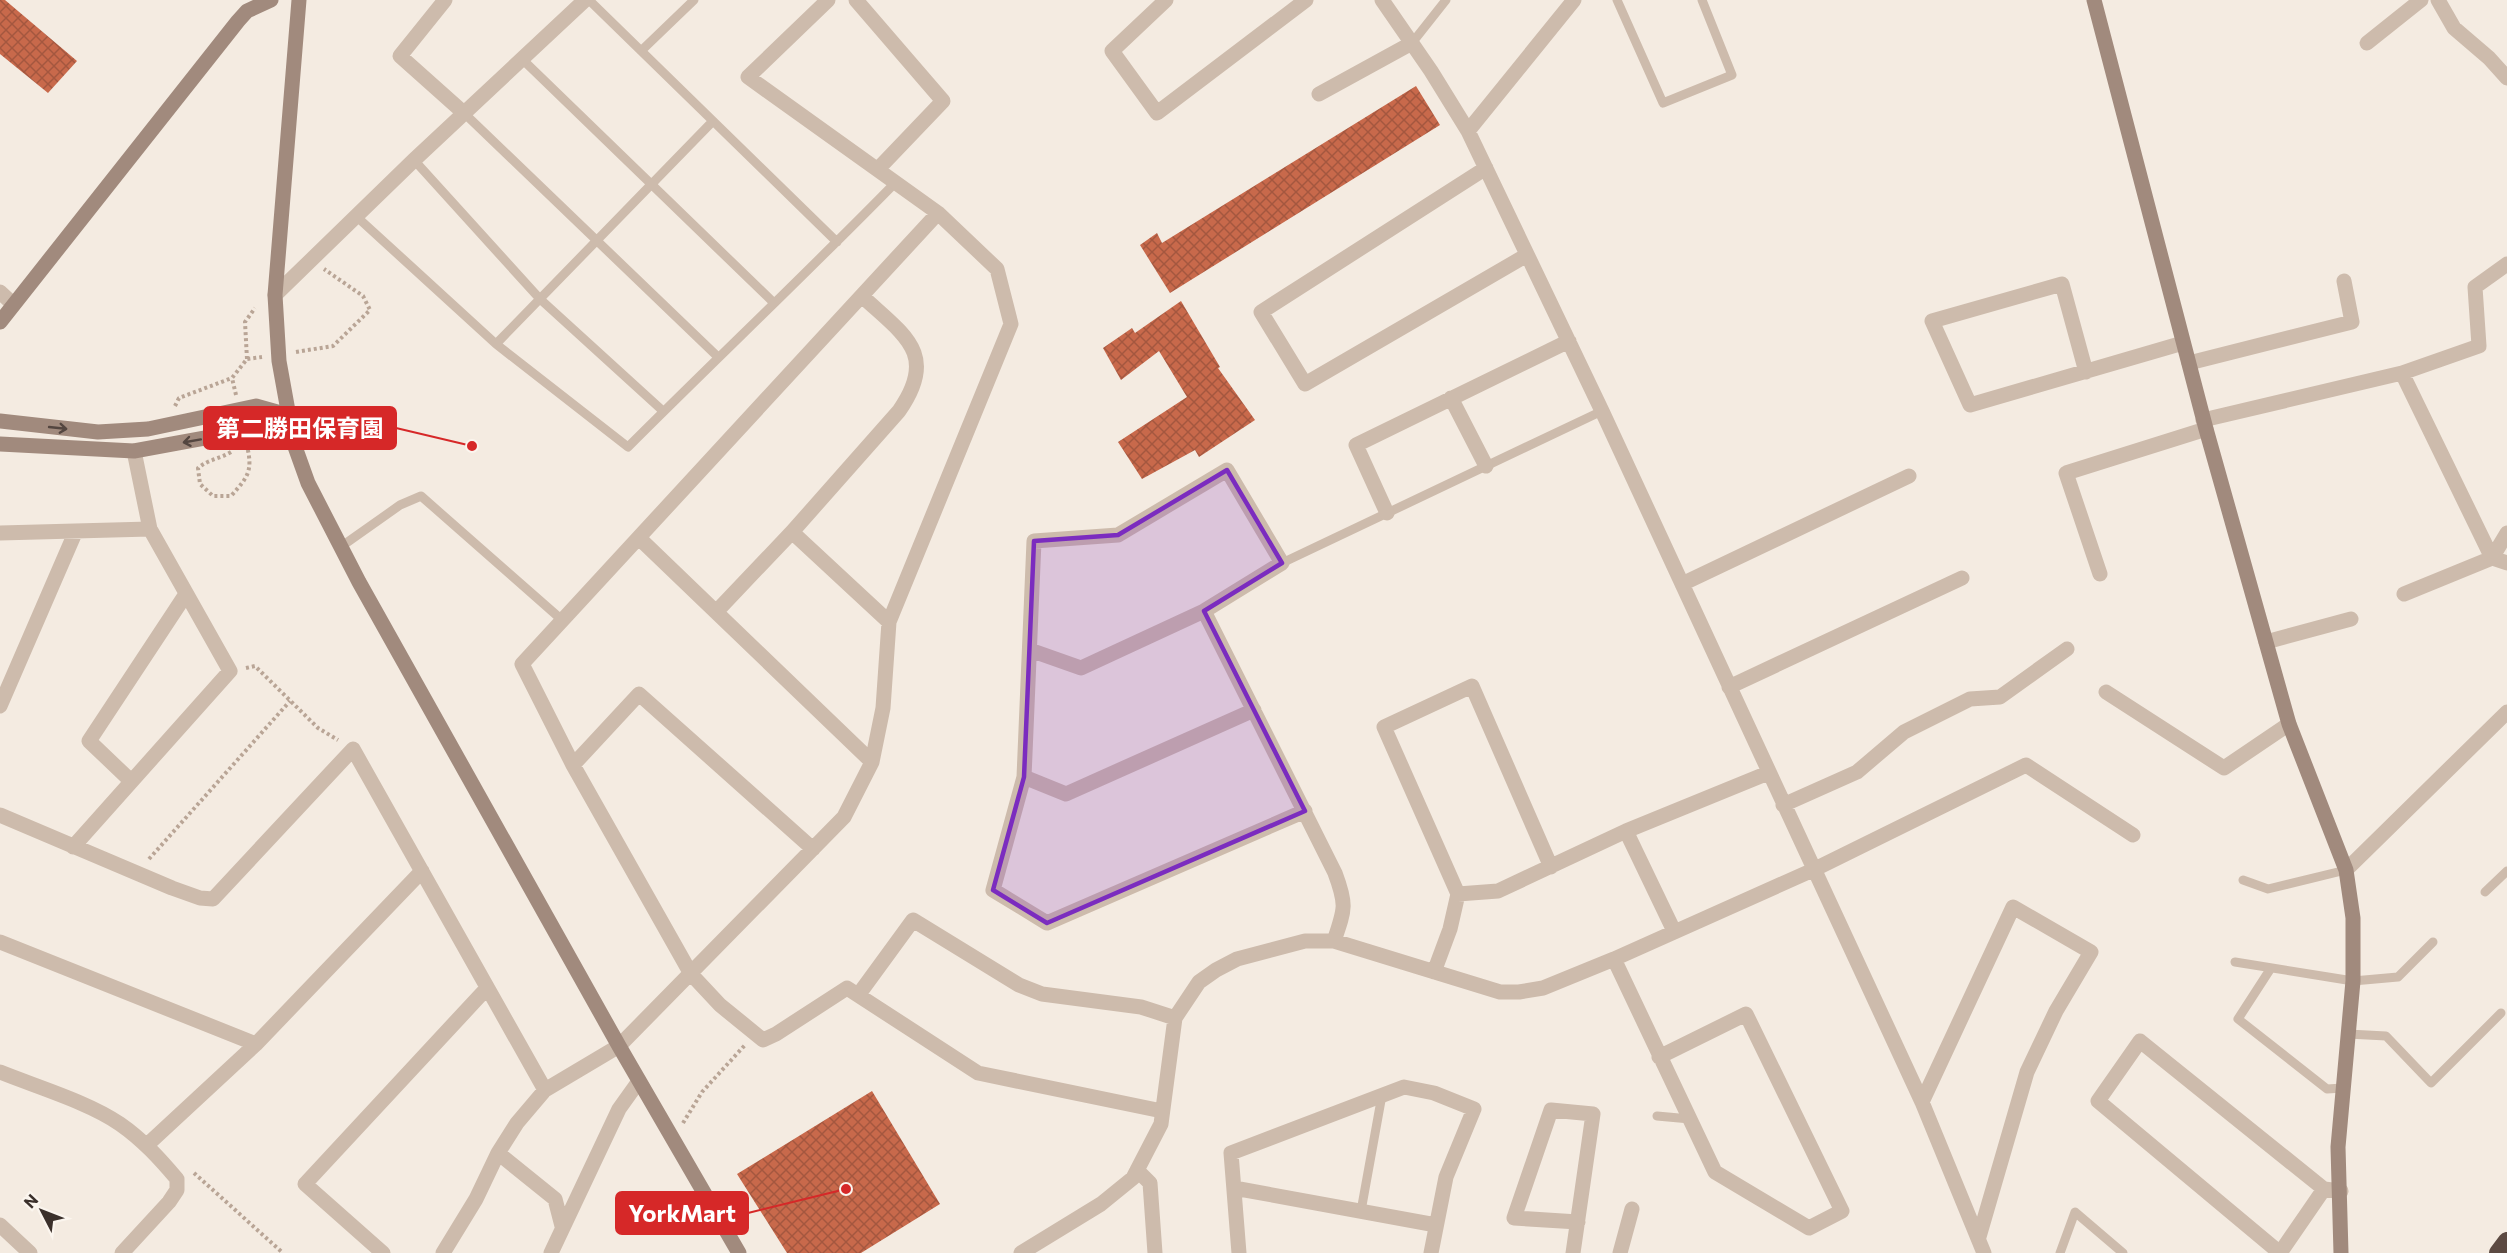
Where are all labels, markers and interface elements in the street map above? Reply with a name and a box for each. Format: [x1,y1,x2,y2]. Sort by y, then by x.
callout: 第二勝田保育園 [204,407,396,449]
text: 第二勝田保育園 [216,413,384,442]
one-way arrow [48,423,68,434]
one-way arrow [182,436,202,447]
north arrow [12,1181,72,1241]
text: N [19,1190,42,1211]
callout: YorkMart [616,1192,748,1234]
text: YorkMart [628,1198,736,1227]

